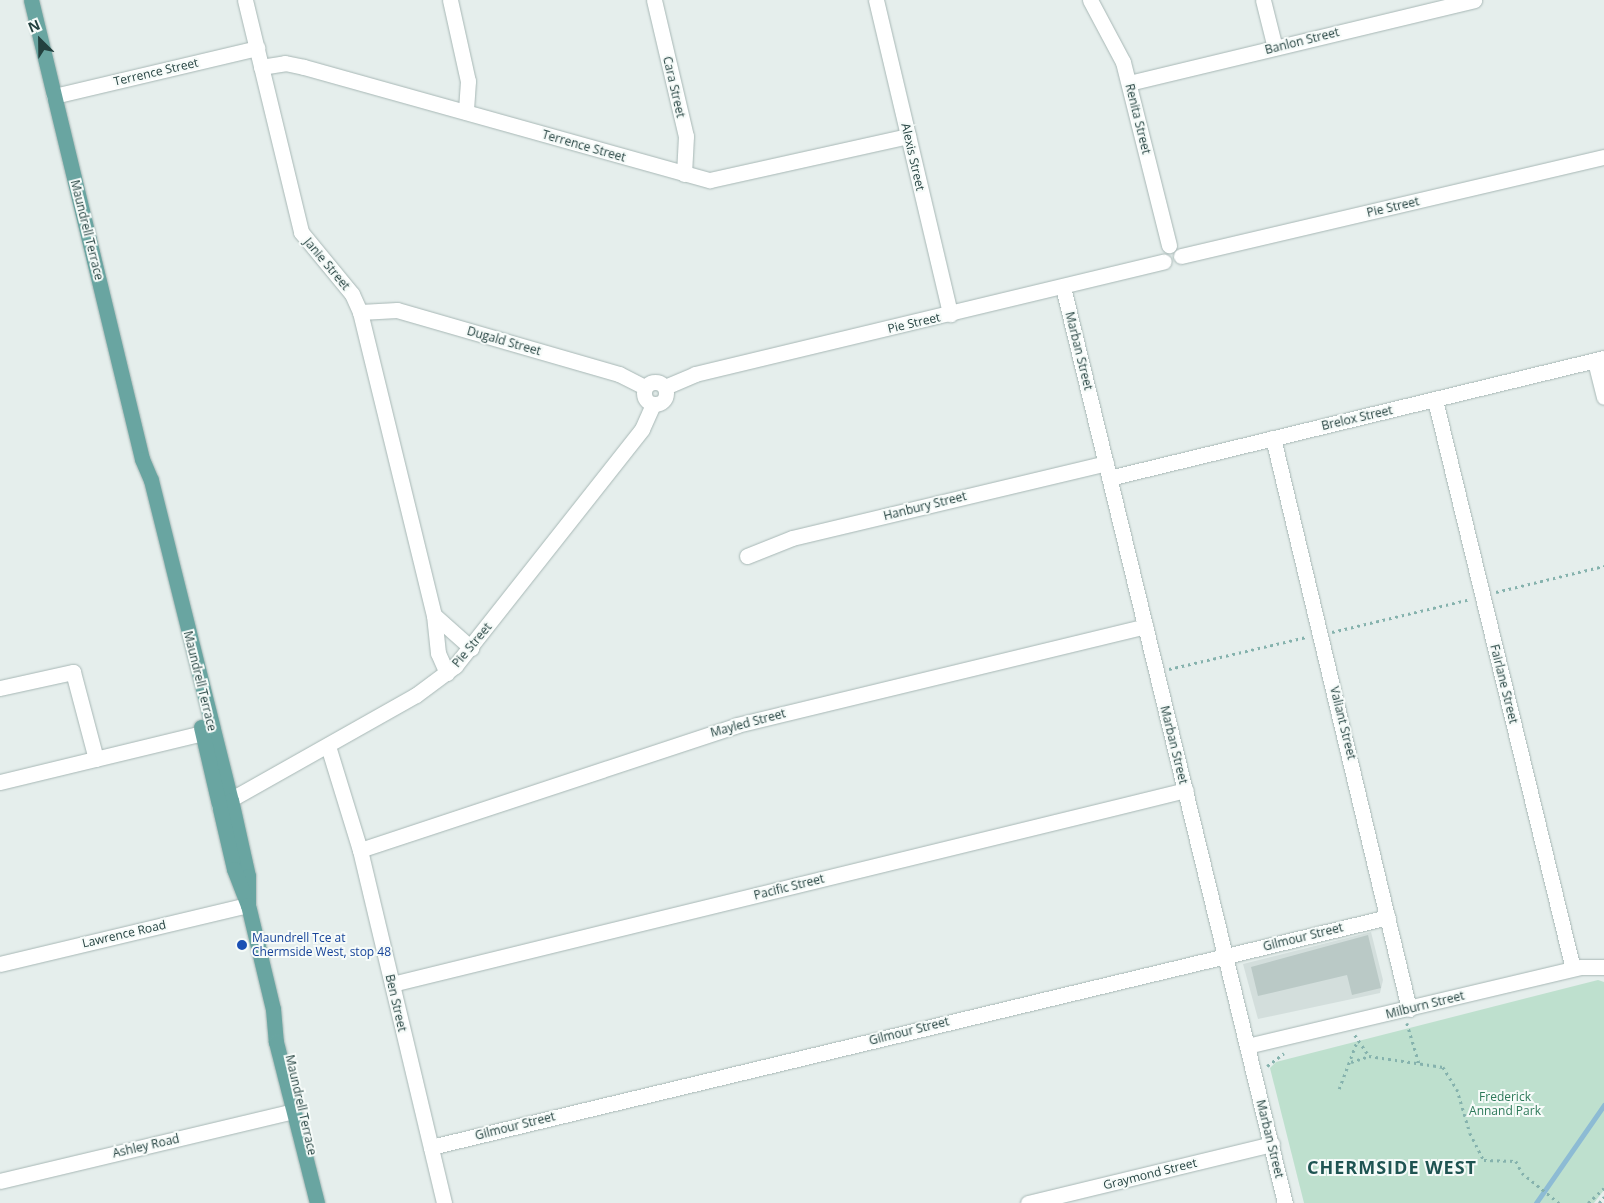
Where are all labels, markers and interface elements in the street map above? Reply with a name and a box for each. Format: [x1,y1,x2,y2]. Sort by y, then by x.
north arrow [15,15,65,65]
text: N [25,15,43,37]
street label: Banlon Street [1263,25,1341,57]
street label: Terrence Street [112,55,200,89]
street label: Cara Street [660,55,688,119]
street label: Renita Street [1122,82,1154,156]
street label: Alexis Street [898,122,928,192]
street label: Terrence Street [541,127,627,165]
street label: Maundrell Terrace [68,178,106,282]
street label: Pie Street [1365,194,1421,220]
street label: Janie Street [301,235,353,293]
street label: Pie Street [886,310,942,336]
street label: Marban Street [1062,310,1096,392]
street label: Dugald Street [465,324,543,358]
street label: Brelox Street [1320,403,1394,433]
street label: Hanbury Street [882,489,968,523]
street label: Pie Street [449,620,495,670]
street label: Maundrell Terrace [181,629,219,733]
street label: Fairlane Street [1487,643,1521,725]
street label: Valiant Street [1327,685,1359,761]
street label: Marban Street [1157,704,1191,786]
street label: Mayled Street [709,706,787,740]
street label: Pacific Street [752,871,826,903]
street label: Lawrence Road [81,917,167,951]
street label: Gilmour Street [1261,920,1345,954]
place label: Maundrell Tce at Chermside West, stop 48 [252,931,391,959]
marker: Maundrell Tce at Chermside West, stop 48 [236,939,248,951]
street label: Ben Street [382,973,410,1033]
street label: Milburn Street [1384,988,1466,1022]
street label: Gilmour Street [867,1014,951,1048]
street label: Maundrell Terrace [282,1053,320,1157]
park label: Frederick Annand Park [1469,1090,1541,1118]
street label: Marban Street [1253,1098,1287,1180]
street label: Gilmour Street [473,1109,557,1143]
street label: Ashley Road [111,1131,181,1161]
street label: Graymond Street [1102,1155,1198,1193]
district label: CHERMSIDE WEST [1305,1156,1479,1178]

